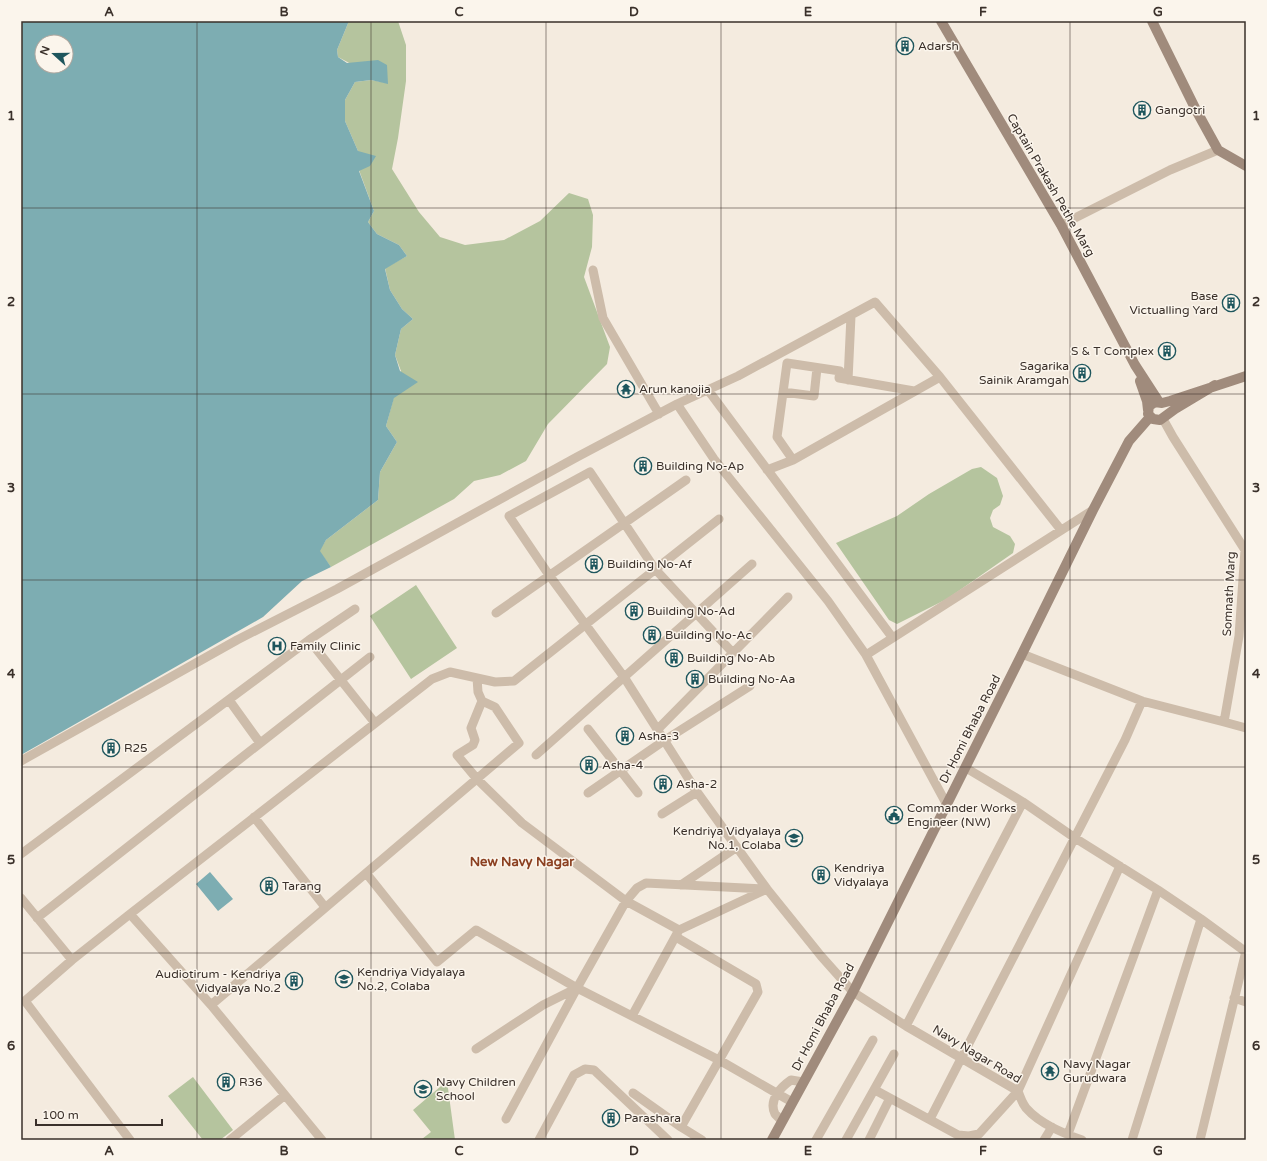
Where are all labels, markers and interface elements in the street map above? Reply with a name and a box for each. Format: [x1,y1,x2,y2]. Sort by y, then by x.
text: A [104,4,114,20]
text: B [279,4,289,20]
text: C [454,4,464,20]
text: D [629,4,639,20]
text: E [804,4,812,20]
text: F [979,4,987,20]
text: G [1153,4,1163,20]
north arrow [34,34,74,74]
building icon: Adarsh [895,36,915,56]
place label: Adarsh [918,39,959,53]
text: N [37,44,53,57]
building icon: Gangotri [1132,100,1152,120]
place label: Gangotri [1155,103,1205,117]
text: 1 [7,108,15,124]
text: 1 [1252,108,1260,124]
street label: Captain Prakash Pethe Marg [1004,111,1098,259]
place label: Base Victualling Yard [1129,289,1218,317]
building icon: Base Victualling Yard [1221,293,1241,313]
text: 2 [7,294,15,310]
text: 2 [1252,294,1260,310]
building icon: S & T Complex [1157,341,1177,361]
place label: S & T Complex [1071,344,1154,358]
place label: Sagarika Sainik Aramgah [979,359,1069,387]
building icon: Sagarika Sainik Aramgah [1072,363,1092,383]
temple icon: Arun kanojia [616,379,636,399]
place label: Arun kanojia [639,382,711,396]
building icon: Building No-Ap [633,456,653,476]
place label: Building No-Ap [656,459,744,473]
text: 3 [7,480,15,496]
text: 3 [1252,480,1260,496]
street label: Somnath Marg [1220,551,1238,637]
building icon: Building No-Af [584,554,604,574]
place label: Building No-Af [607,557,692,571]
building icon: Building No-Ad [624,601,644,621]
place label: Building No-Ad [647,604,735,618]
building icon: Building No-Ac [642,625,662,645]
place label: Building No-Ac [665,628,752,642]
hospital icon: Family Clinic [267,636,287,656]
place label: Family Clinic [290,639,361,653]
building icon: Building No-Ab [664,648,684,668]
place label: Building No-Ab [687,651,775,665]
text: 4 [7,666,16,682]
text: 4 [1252,666,1261,682]
building icon: Building No-Aa [685,669,705,689]
place label: Building No-Aa [708,672,795,686]
street label: Dr Homi Bhaba Road [937,672,1003,786]
building icon: Asha-3 [615,726,635,746]
place label: Asha-3 [638,729,679,743]
building icon: R25 [101,738,121,758]
place label: R25 [124,741,148,755]
building icon: Asha-4 [579,755,599,775]
place label: Asha-4 [602,758,644,772]
building icon: Asha-2 [653,774,673,794]
place label: Asha-2 [676,777,717,791]
place label: Commander Works Engineer (NW) [907,801,1017,829]
public building icon: Commander Works Engineer (NW) [884,805,904,825]
place label: Kendriya Vidyalaya No.1, Colaba [673,824,781,852]
school or university icon: Kendriya Vidyalaya No.1, Colaba [784,828,804,848]
text: 5 [7,852,15,868]
text: 5 [1252,852,1260,868]
district label: New Navy Nagar [470,854,575,870]
place label: Kendriya Vidyalaya [834,861,889,889]
building icon: Kendriya Vidyalaya [811,865,831,885]
building icon: Tarang [259,876,279,896]
place label: Tarang [282,879,321,893]
street label: Dr Homi Bhaba Road [789,961,857,1073]
place label: Kendriya Vidyalaya No.2, Colaba [357,965,465,993]
place label: Audiotirum - Kendriya Vidyalaya No.2 [155,967,281,995]
school or university icon: Kendriya Vidyalaya No.2, Colaba [334,969,354,989]
building icon: Audiotirum - Kendriya Vidyalaya No.2 [284,971,304,991]
street label: Navy Nagar Road [930,1022,1024,1086]
text: 6 [7,1038,15,1054]
text: 6 [1252,1038,1260,1054]
place label: Navy Nagar Gurudwara [1063,1057,1131,1085]
temple icon: Navy Nagar Gurudwara [1040,1061,1060,1081]
building icon: R36 [216,1072,236,1092]
place label: R36 [239,1075,263,1089]
place label: Navy Children School [436,1075,516,1103]
school or university icon: Navy Children School [413,1079,433,1099]
scale bar [36,1101,162,1127]
text: 100 m [42,1108,79,1122]
building icon: Parashara [601,1108,621,1128]
place label: Parashara [624,1111,681,1125]
text: A [104,1143,114,1159]
text: B [279,1143,289,1159]
text: C [454,1143,464,1159]
text: D [629,1143,639,1159]
text: E [804,1143,812,1159]
text: F [979,1143,987,1159]
text: G [1153,1143,1163,1159]

